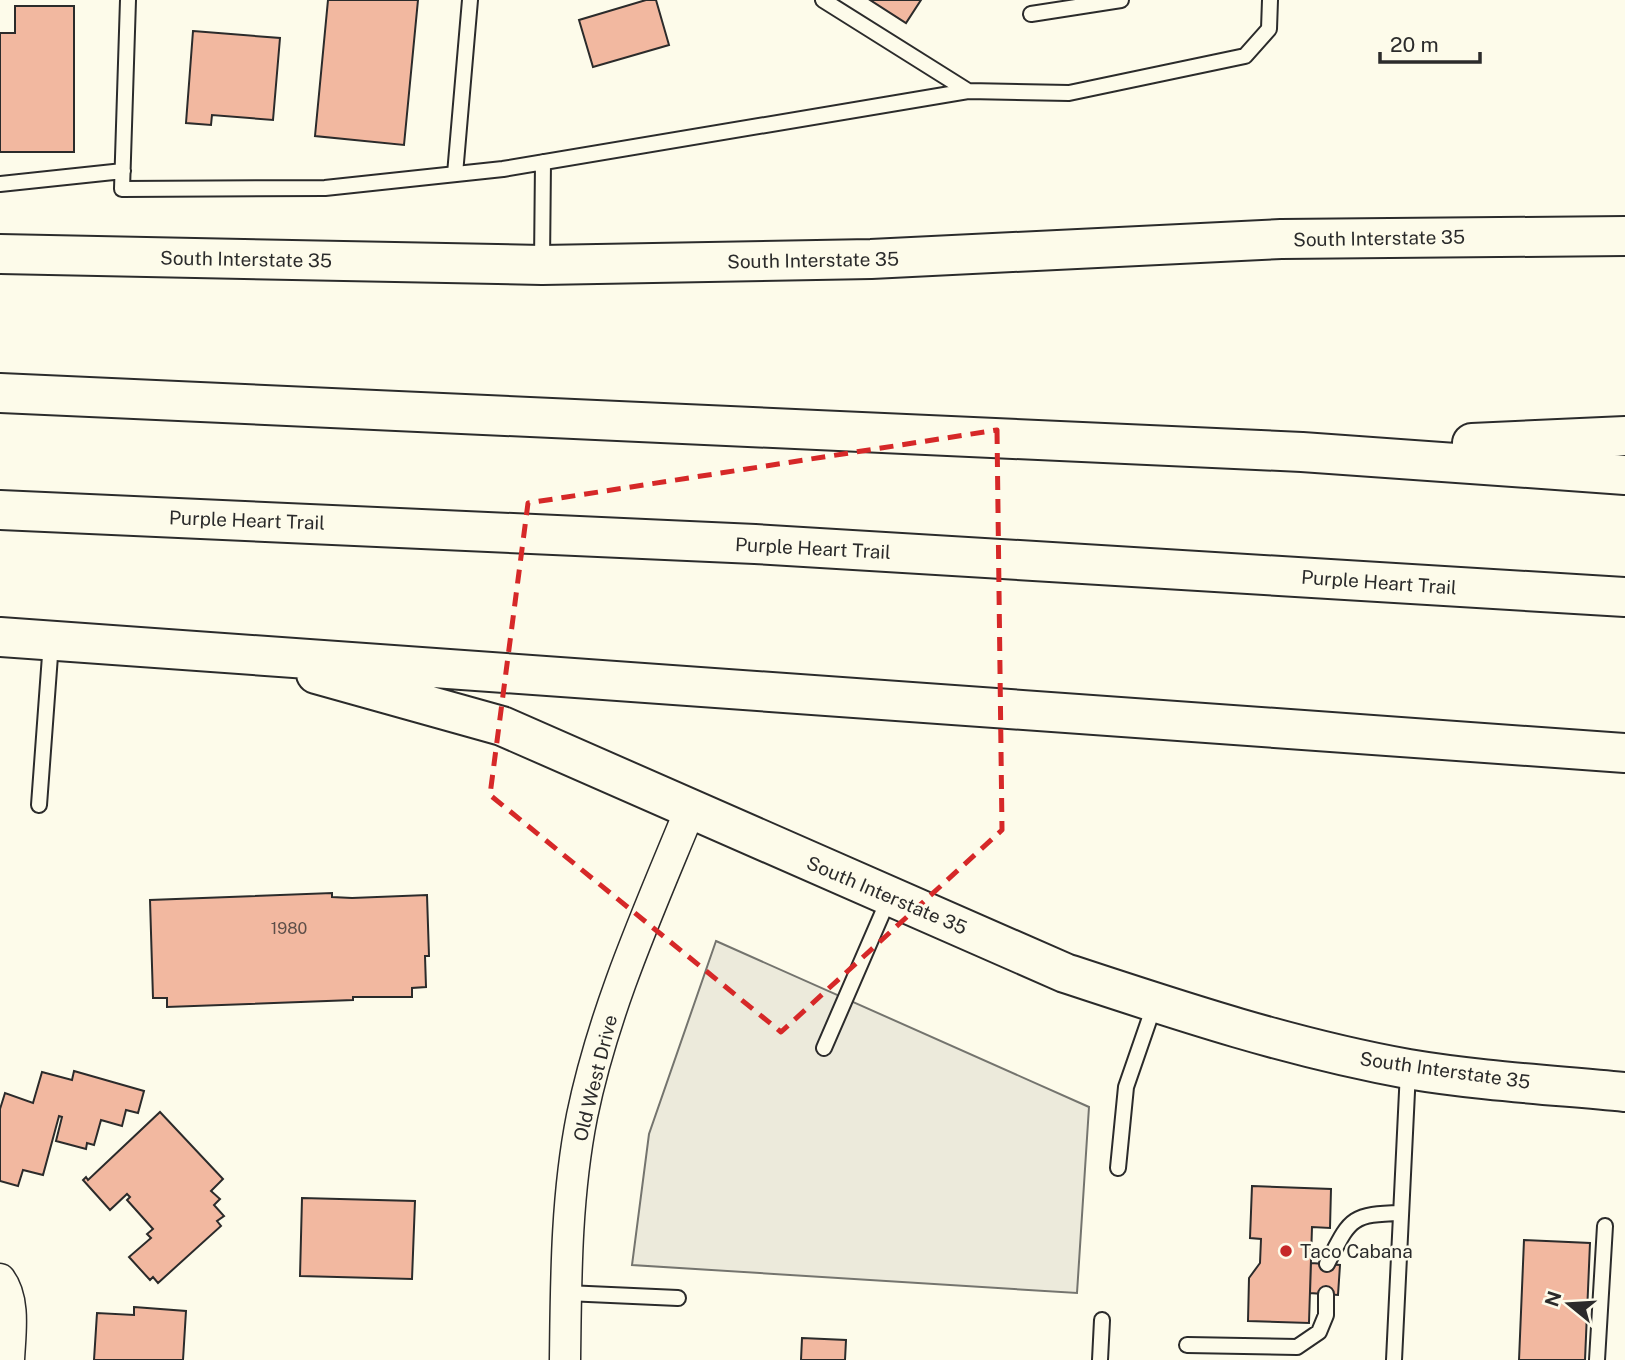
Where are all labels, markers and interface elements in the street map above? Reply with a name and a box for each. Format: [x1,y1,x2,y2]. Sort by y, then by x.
scale bar [1380,21,1480,65]
text: 20 m [1390,32,1439,57]
street label: South Interstate 35 [1293,226,1465,250]
street label: South Interstate 35 [160,247,332,271]
street label: South Interstate 35 [727,248,899,272]
street label: Purple Heart Trail [169,506,325,534]
street label: Purple Heart Trail [735,533,891,563]
street label: Purple Heart Trail [1300,566,1458,598]
street label: South Interstate 35 [804,851,970,939]
house number: 1980 [271,919,307,938]
street label: Old West Drive [569,1013,621,1143]
street label: South Interstate 35 [1358,1047,1532,1093]
place label: Taco Cabana [1300,1240,1413,1262]
marker: Taco Cabana [1278,1243,1294,1259]
north arrow [1534,1269,1604,1339]
text: N [1540,1288,1566,1309]

